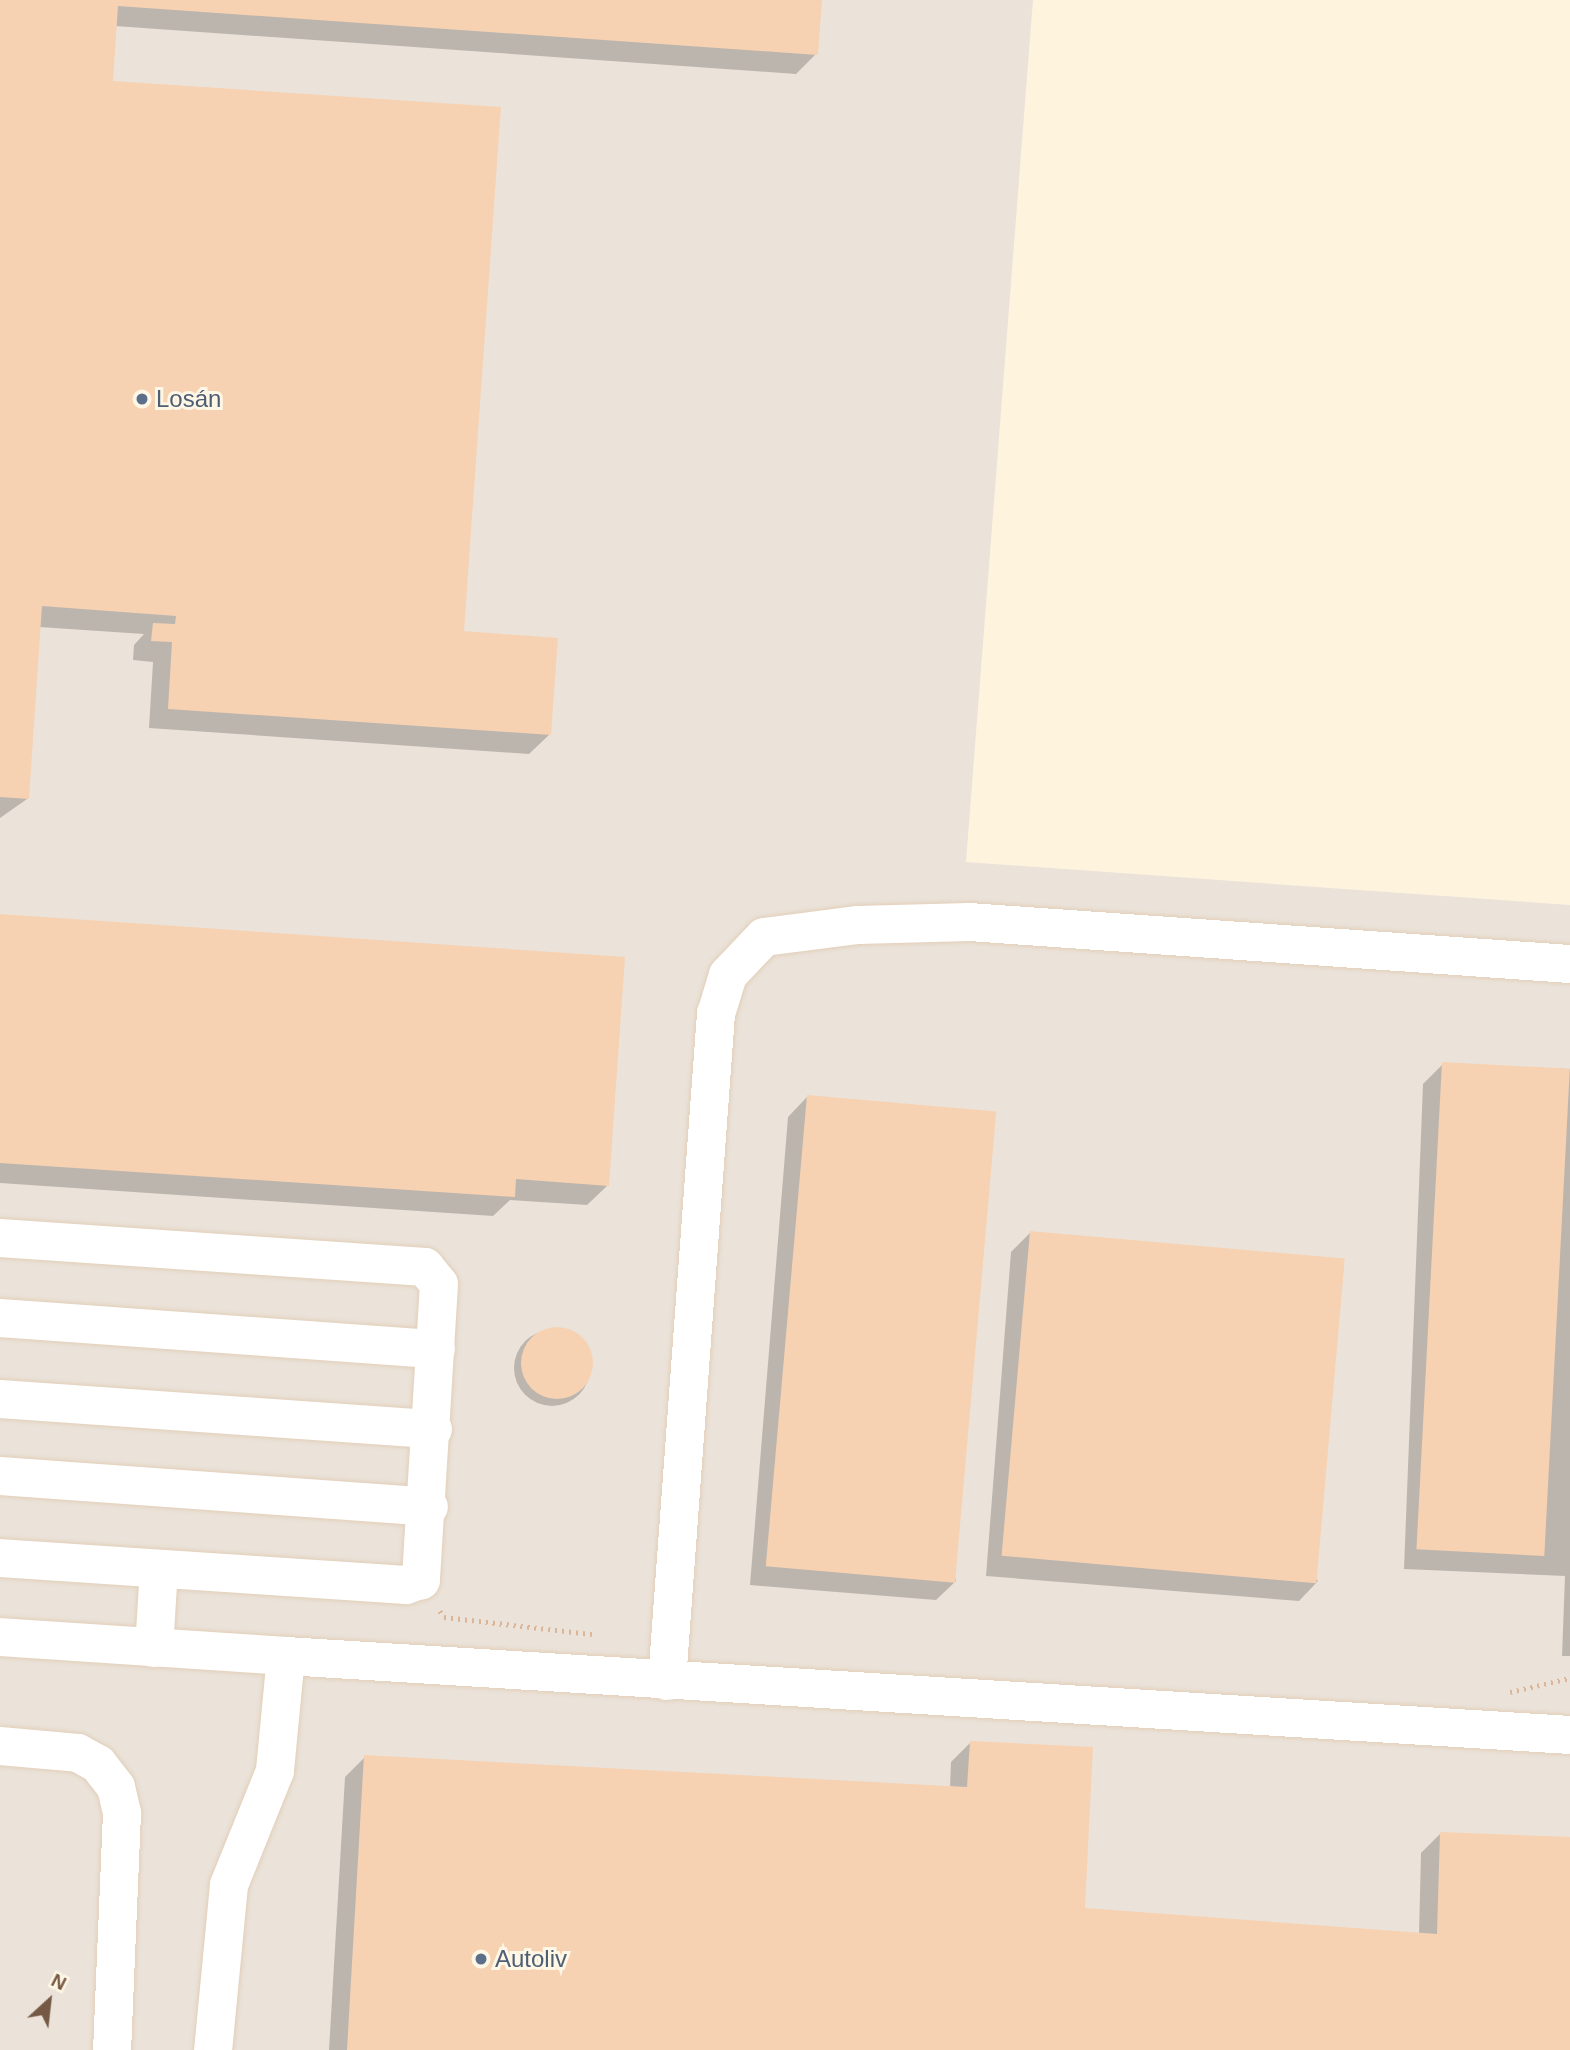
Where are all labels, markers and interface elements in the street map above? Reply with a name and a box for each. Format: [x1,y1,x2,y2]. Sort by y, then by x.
place label: Losán [156,385,221,413]
marker: Losán [134,391,150,407]
place label: Autoliv [495,1945,567,1973]
marker: Autoliv [473,1951,489,1967]
north arrow [14,1966,84,2036]
text: N [48,1969,70,1994]

